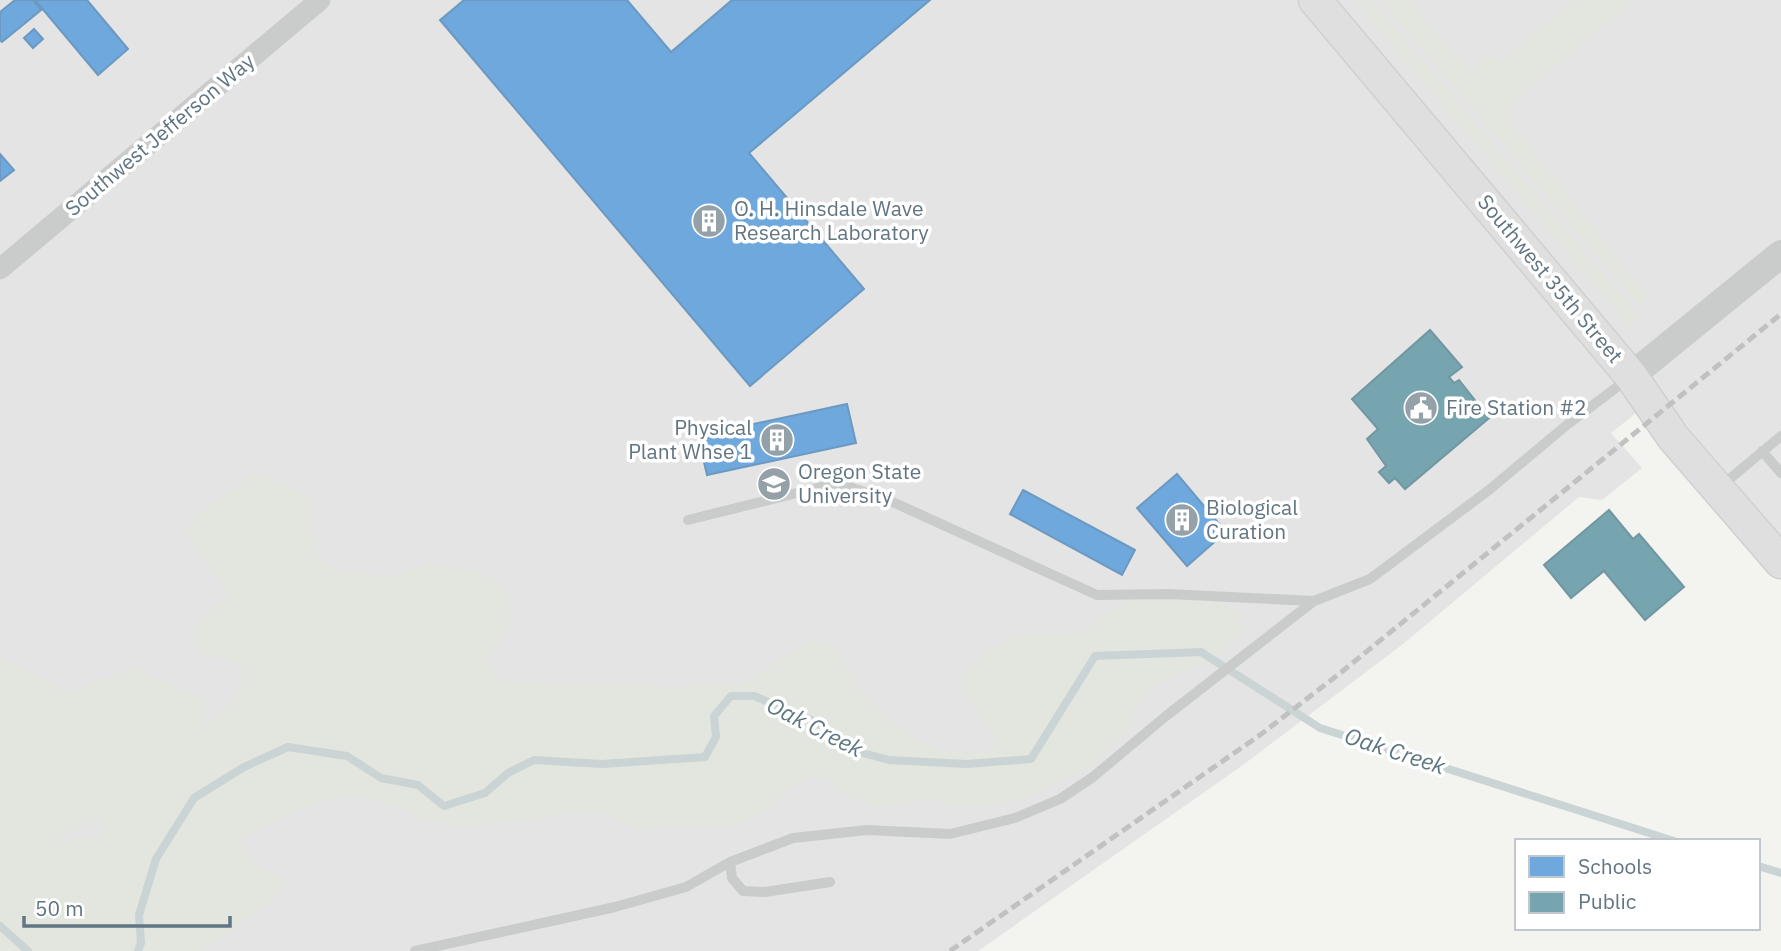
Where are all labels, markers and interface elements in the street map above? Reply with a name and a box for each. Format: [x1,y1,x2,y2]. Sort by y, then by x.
street label: Southwest Jefferson Way [59,46,260,222]
street label: Southwest 35th Street [1472,188,1630,369]
place label: O. H. Hinsdale Wave Research Laboratory [734,194,929,246]
building icon: O. H. Hinsdale Wave Research Laboratory [690,202,728,240]
public building icon: Fire Station #2 [1402,389,1440,427]
place label: Fire Station #2 [1446,393,1587,421]
place label: Physical Plant Whse 1 [628,413,752,465]
building icon: Physical Plant Whse 1 [758,421,796,459]
place label: Oregon State University [798,457,921,509]
school or university icon: Oregon State University [755,465,793,503]
place label: Biological Curation [1206,493,1298,545]
building icon: Biological Curation [1163,501,1201,539]
water label: Oak Creek [762,689,870,764]
water label: Oak Creek [1341,720,1450,781]
legend [1515,839,1760,930]
text: Schools [1578,852,1652,880]
scale bar [24,884,231,928]
text: Public [1578,887,1636,915]
text: 50 m [35,894,84,922]

